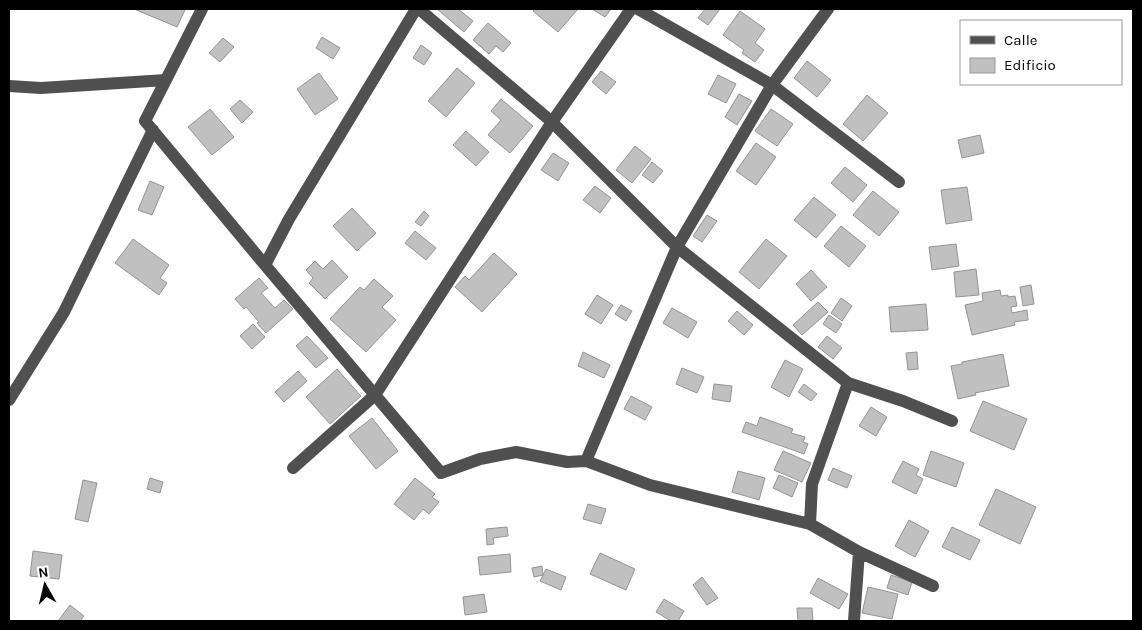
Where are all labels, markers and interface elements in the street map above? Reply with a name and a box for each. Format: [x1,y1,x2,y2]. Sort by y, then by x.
legend [960,20,1122,85]
text: Calle [1004,31,1038,49]
text: Edificio [1004,56,1056,74]
north arrow [20,560,70,610]
text: N [37,564,49,582]

